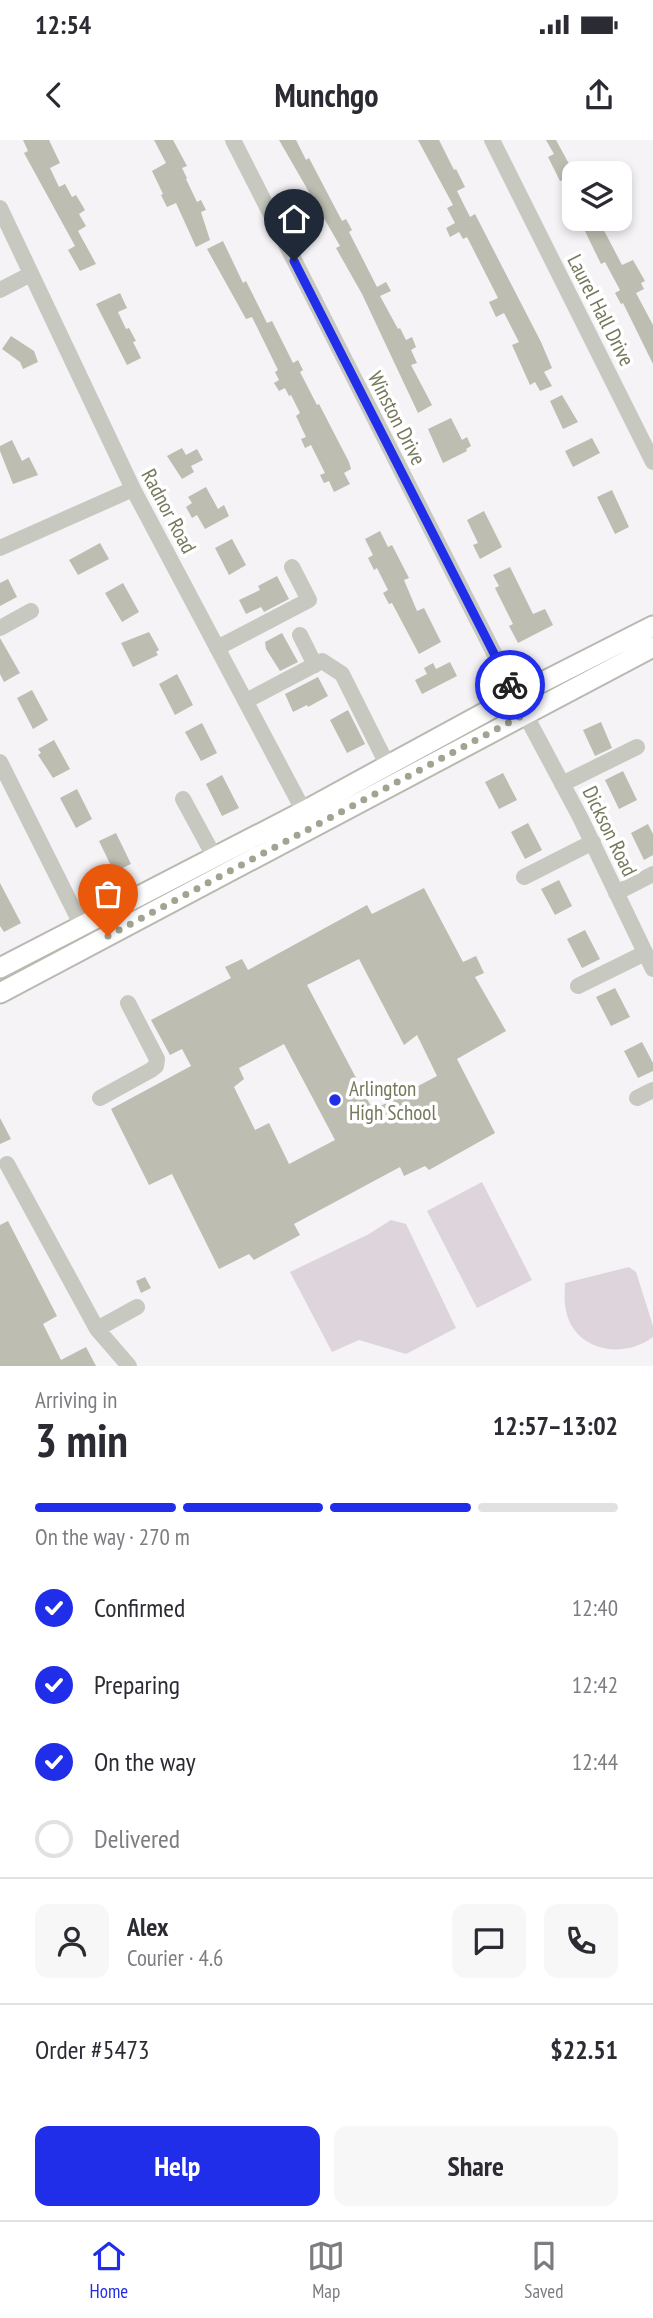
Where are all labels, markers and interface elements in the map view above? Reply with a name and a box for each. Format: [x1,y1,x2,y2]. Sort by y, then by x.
text: 12:54 [35,8,91,41]
text: Munchgo [275,74,378,116]
icon: back [35,76,73,114]
icon: share [580,76,618,114]
map controls [562,161,632,231]
button: layers [562,161,632,231]
pin [264,189,324,261]
icon: home [275,200,313,238]
street label: Laurel Hall Drive [561,250,641,370]
street label: Winston Drive [362,367,432,469]
street label: Radnor Road [136,464,202,558]
courier [475,650,545,720]
icon: bike [491,666,529,704]
street label: Dickson Road [577,782,643,880]
pin [78,864,138,936]
icon: bag [89,875,127,913]
place label: Arlington High School [349,1075,436,1126]
marker: Arlington High School [327,1092,343,1108]
text: Arriving in [35,1385,117,1414]
text: 12:57–13:02 [493,1409,618,1442]
text: 3 min [35,1410,128,1470]
text: On the way · 270 m [35,1522,190,1551]
icon: check [35,1589,73,1627]
text: Confirmed [94,1591,185,1624]
text: 12:40 [572,1593,618,1622]
icon: check [35,1666,73,1704]
text: Preparing [94,1668,180,1701]
text: 12:42 [572,1670,618,1699]
icon: check [35,1743,73,1781]
text: On the way [94,1745,196,1778]
text: 12:44 [572,1747,618,1776]
text: Delivered [94,1822,180,1855]
button: person [35,1904,109,1978]
button: chat [452,1904,526,1978]
button: phone [544,1904,618,1978]
text: Alex [127,1910,168,1943]
text: Courier · 4.6 [127,1943,223,1972]
text: Order #5473 [35,2033,150,2066]
text: $22.51 [550,2033,618,2066]
button: Help [35,2126,320,2206]
button: Share [334,2126,618,2206]
tab: Home [90,2237,128,2303]
tab: Map [307,2237,345,2303]
tab: Saved [524,2237,563,2303]

